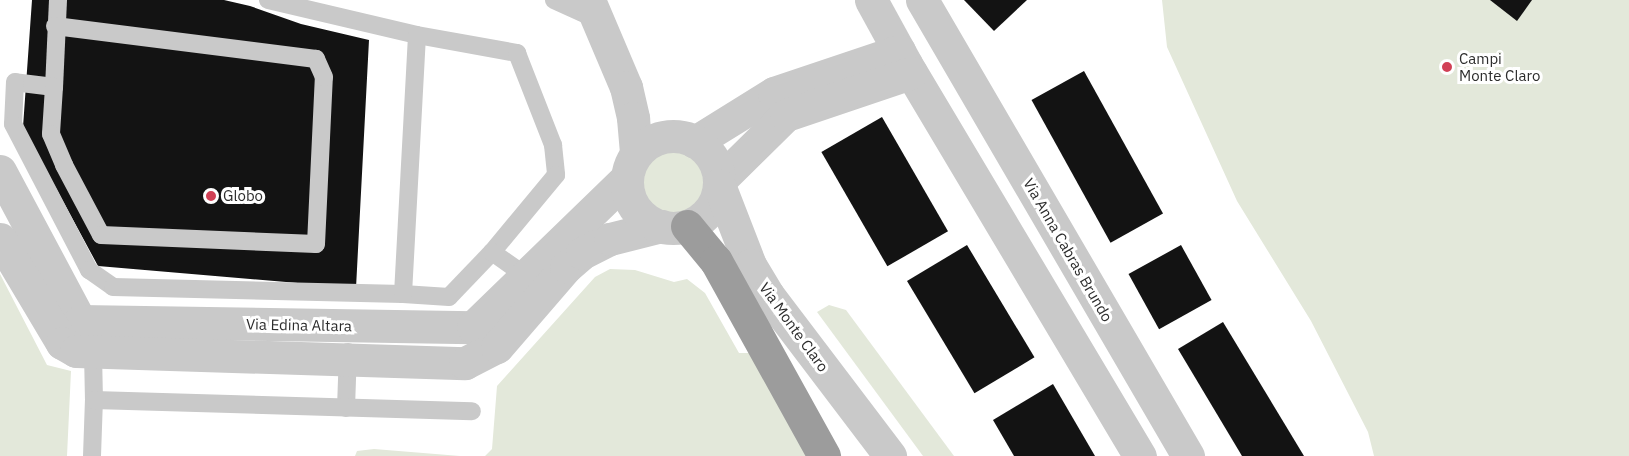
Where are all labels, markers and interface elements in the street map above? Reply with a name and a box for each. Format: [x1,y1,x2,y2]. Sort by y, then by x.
place label: Campi Monte Claro [1459,49,1540,84]
marker: Campi Monte Claro [1440,60,1454,74]
street label: Via Anna Cabras Brundo [1020,175,1116,325]
place label: Globo [223,187,263,205]
marker: Globo [204,189,218,203]
street label: Via Monte Claro [756,279,832,375]
street label: Via Edina Altara [246,315,352,335]

